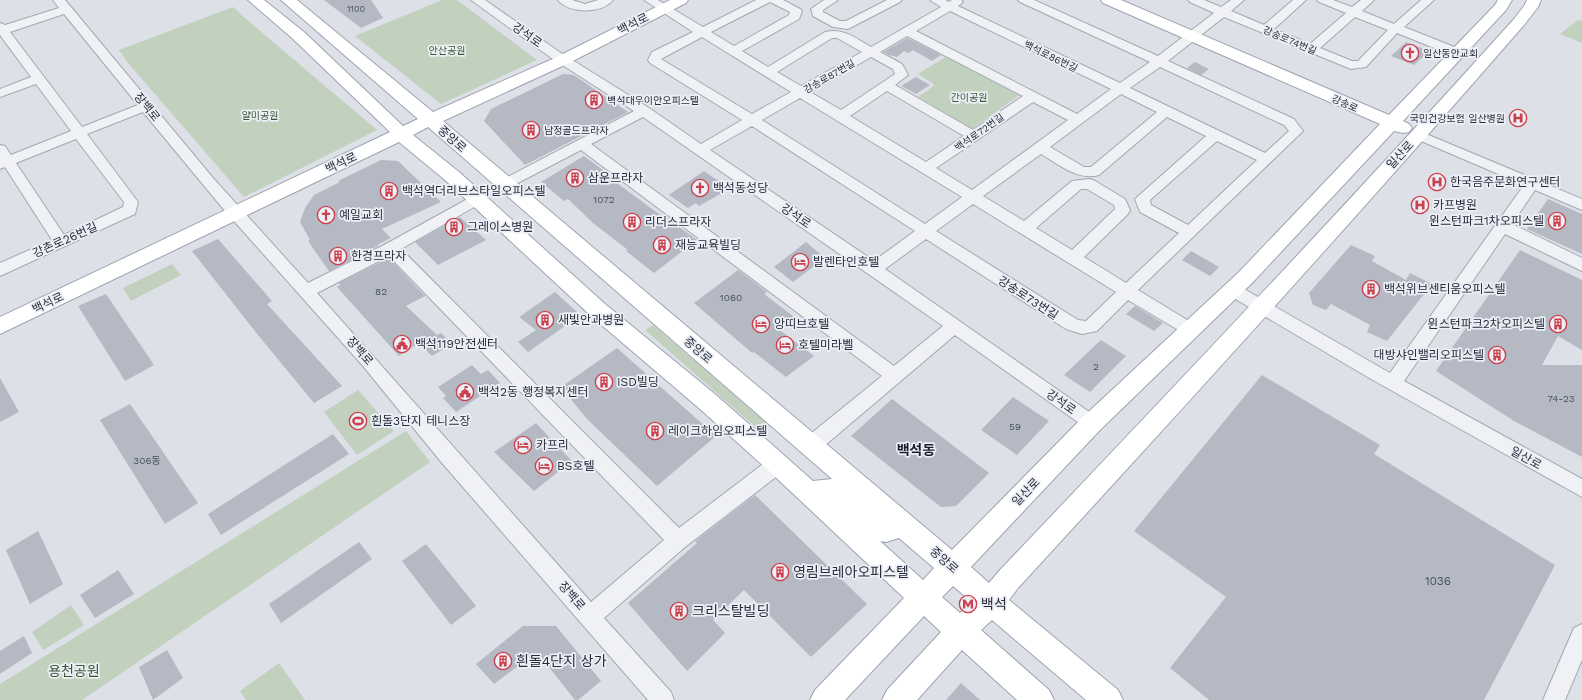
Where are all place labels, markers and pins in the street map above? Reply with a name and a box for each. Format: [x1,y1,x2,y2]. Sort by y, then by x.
church icon: 일산동안교회 [1400,43,1420,63]
place label: 일산동안교회 [1423,48,1478,59]
building icon: 백석대우이안오피스텔 [584,90,604,110]
place label: 백석대우이안오피스텔 [607,95,699,106]
hospital icon: 국민건강보험 일산병원 [1508,108,1528,128]
place label: 국민건강보험 일산병원 [1410,113,1505,124]
building icon: 남정골드프라자 [521,120,541,140]
place label: 남정골드프라자 [544,125,609,136]
building icon: 삼운프라자 [565,168,585,188]
place label: 삼운프라자 [588,171,643,185]
hospital icon: 한국음주문화연구센터 [1427,172,1447,192]
place label: 한국음주문화연구센터 [1450,175,1560,189]
church icon: 백석동성당 [690,178,710,198]
building icon: 백석역더리브스타일오피스텔 [379,181,399,201]
place label: 백석동성당 [713,181,768,195]
place label: 백석역더리브스타일오피스텔 [402,184,546,198]
hospital icon: 카프병원 [1410,195,1430,215]
place label: 카프병원 [1433,198,1477,212]
church icon: 예일교회 [316,205,336,225]
place label: 예일교회 [339,208,383,222]
building icon: 윈스턴파크1차오피스텔 [1547,211,1567,231]
building icon: 리더스프라자 [622,212,642,232]
place label: 윈스턴파크1차오피스텔 [1429,214,1544,228]
place label: 리더스프라자 [645,215,711,229]
building icon: 그레이스병원 [444,217,464,237]
place label: 그레이스병원 [467,220,533,234]
building icon: 재능교육빌딩 [652,235,672,255]
place label: 재능교육빌딩 [675,238,741,252]
building icon: 한경프라자 [328,246,348,266]
place label: 한경프라자 [351,249,406,263]
hotel icon: 발렌타인호텔 [790,252,810,272]
place label: 발렌타인호텔 [813,255,879,269]
building icon: 백석위브센티움오피스텔 [1361,279,1381,299]
place label: 백석위브센티움오피스텔 [1384,282,1505,296]
building icon: 새빛안과병원 [535,310,555,330]
place label: 새빛안과병원 [558,313,624,327]
hotel icon: 앙띠브호텔 [751,314,771,334]
building icon: 윈스턴파크2차오피스텔 [1548,314,1568,334]
place label: 앙띠브호텔 [774,317,829,331]
place label: 윈스턴파크2차오피스텔 [1428,317,1545,331]
public building icon: 백석119안전센터 [392,334,412,354]
hotel icon: 호텔미라벨 [775,335,795,355]
place label: 백석119안전센터 [415,337,498,351]
place label: 호텔미라벨 [798,338,853,352]
building icon: 대방샤인밸리오피스텔 [1487,345,1507,365]
place label: 대방샤인밸리오피스텔 [1374,348,1484,362]
building icon: ISD빌딩 [594,372,614,392]
place label: ISD빌딩 [617,375,659,389]
public building icon: 백석2동 행정복지센터 [455,382,475,402]
place label: 백석2동 행정복지센터 [478,385,588,399]
sports icon: 흰돌3단지 테니스장 [348,411,368,431]
place label: 흰돌3단지 테니스장 [371,414,470,428]
building icon: 레이크하임오피스텔 [645,421,665,441]
place label: 레이크하임오피스텔 [668,424,767,438]
hotel icon: 카프리 [513,435,533,455]
place label: 카프리 [536,438,569,452]
hotel icon: BS호텔 [534,456,554,476]
place label: BS호텔 [557,459,595,473]
building icon: 영림브레아오피스텔 [770,562,790,582]
place label: 영림브레아오피스텔 [793,564,909,580]
metro station icon: 백석 [958,594,978,614]
place label: 백석 [981,596,1007,612]
building icon: 크리스탈빌딩 [669,601,689,621]
place label: 크리스탈빌딩 [692,603,769,619]
building icon: 흰돌4단지 상가 [493,651,513,671]
place label: 흰돌4단지 상가 [516,653,607,669]

